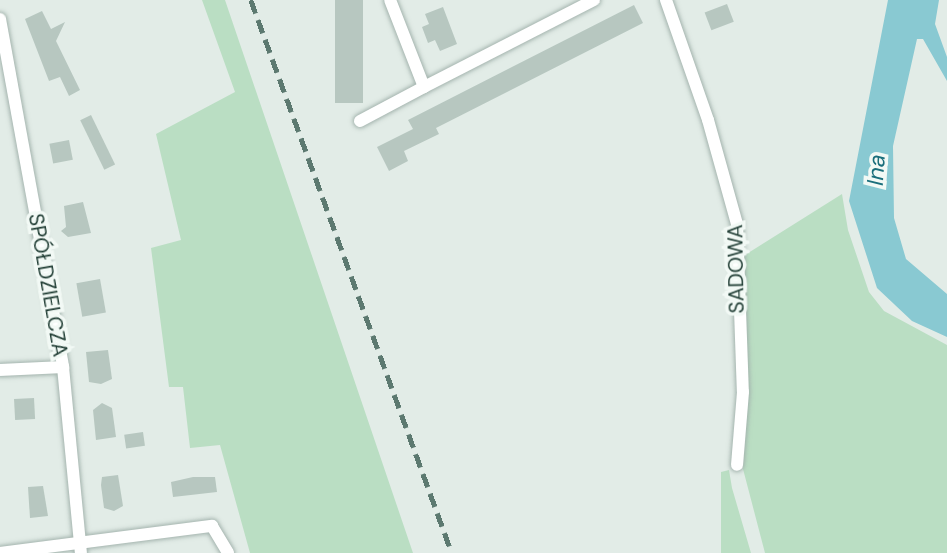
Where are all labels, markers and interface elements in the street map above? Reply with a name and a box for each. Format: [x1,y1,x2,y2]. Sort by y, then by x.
water label: Ina [861,153,891,187]
street label: SPÓŁDZIELCZA [23,211,73,359]
street label: SADOWA [723,224,749,314]

